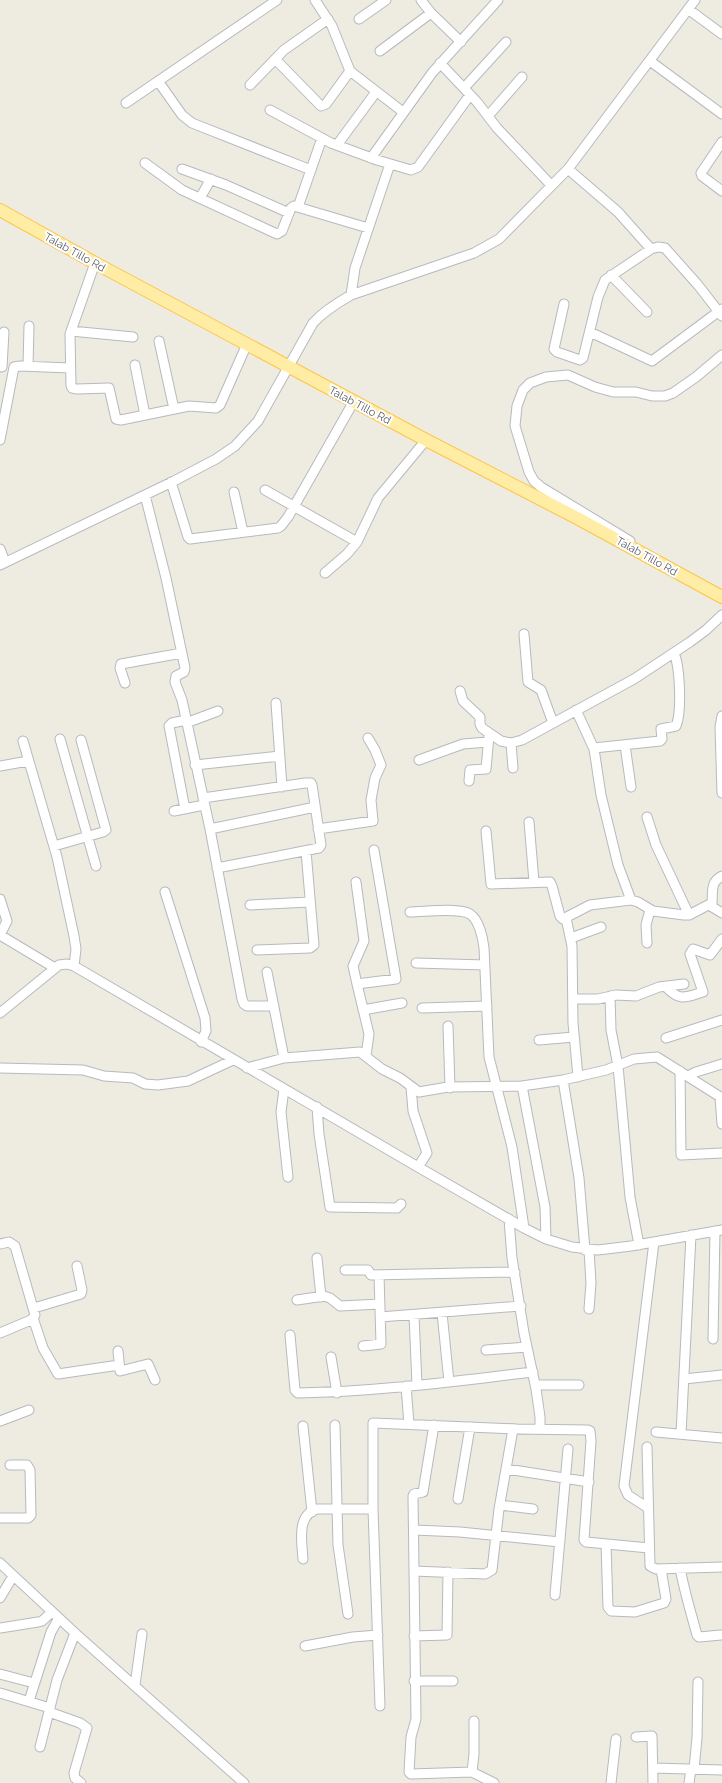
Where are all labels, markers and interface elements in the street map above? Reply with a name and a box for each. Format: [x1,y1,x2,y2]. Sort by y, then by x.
street label: Talab Tillo Rd [42,230,108,275]
street label: Talab Tillo Rd [327,384,393,427]
street label: Talab Tillo Rd [614,534,680,579]

